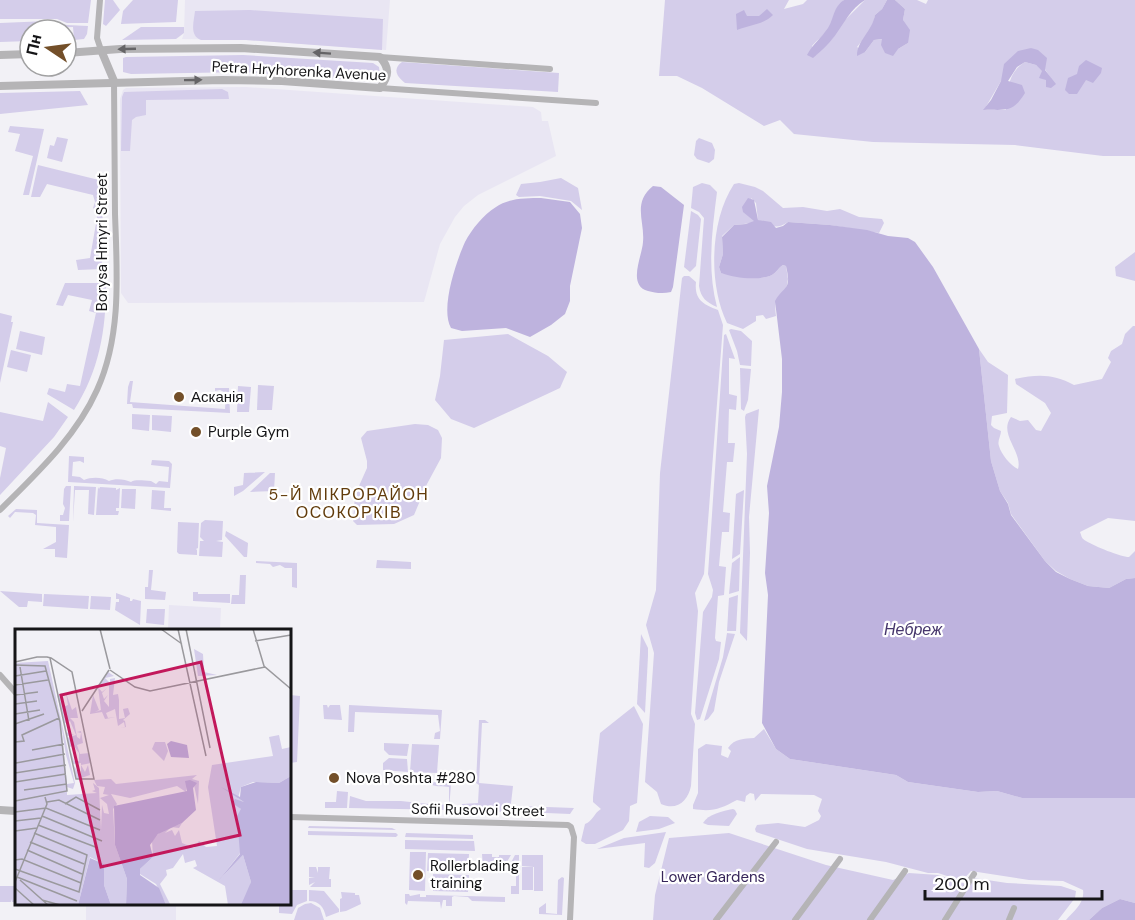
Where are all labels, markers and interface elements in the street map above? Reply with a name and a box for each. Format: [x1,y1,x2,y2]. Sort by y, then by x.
north arrow [18,18,78,78]
text: Пн [21,32,46,57]
one-way arrow [117,44,136,53]
one-way arrow [312,48,331,58]
street label: Petra Hryhorenka Avenue [211,56,387,86]
one-way arrow [184,75,203,85]
street label: Borysa Hmyri Street [92,173,112,311]
place label: Асканія [191,387,243,407]
marker: Асканія [172,390,186,404]
place label: Purple Gym [208,422,289,442]
marker: Purple Gym [189,425,203,439]
district label: 5-Й МІКРОРАЙОН ОСОКОРКІВ [269,484,429,523]
water label: Небреж [884,619,943,640]
inset map [15,629,291,905]
place label: Nova Poshta #280 [346,768,476,788]
marker: Nova Poshta #280 [327,771,341,785]
street label: Sofii Rusovoi Street [411,799,545,821]
place label: Rollerblading training [430,856,519,893]
scale bar [925,863,1102,901]
park label: Lower Gardens [661,867,765,887]
marker: Rollerblading training [411,868,425,882]
text: 200 m [934,872,990,896]

